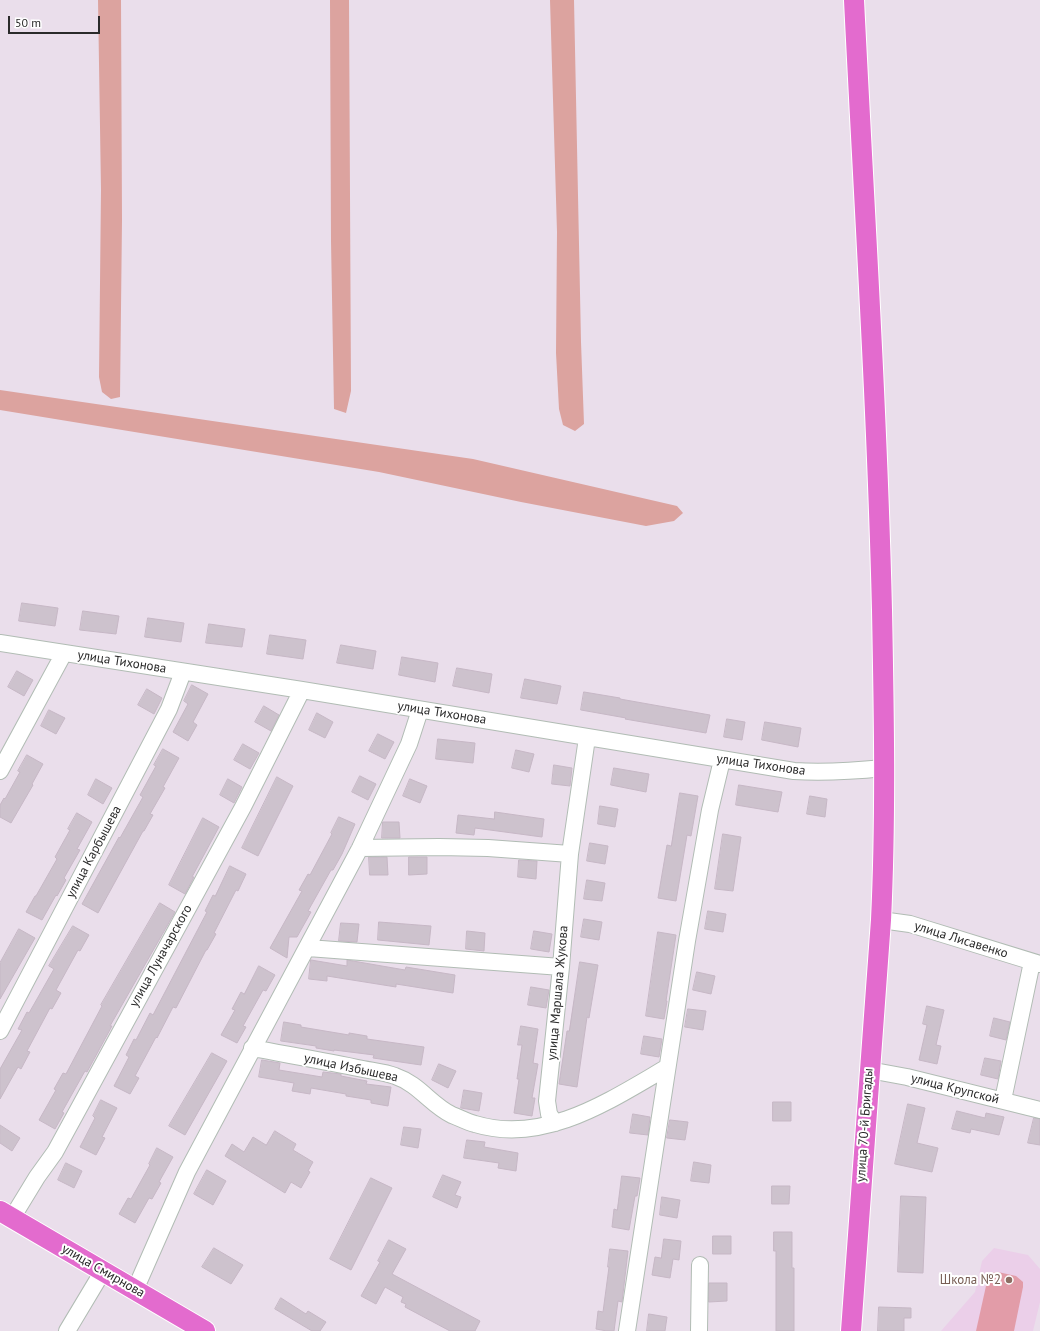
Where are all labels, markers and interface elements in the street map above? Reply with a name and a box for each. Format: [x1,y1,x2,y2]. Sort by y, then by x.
scale bar [10,8,102,34]
text: 50 m [15,15,41,30]
street label: улица Тихонова [76,647,168,677]
street label: улица Тихонова [396,698,488,728]
street label: улица Тихонова [715,751,807,779]
street label: улица Карбышева [63,803,125,901]
street label: улица Луначарского [126,902,196,1010]
street label: улица Лисавенко [912,918,1010,962]
street label: улица Маршала Жукова [544,925,572,1061]
street label: улица Избышева [303,1050,399,1086]
street label: улица 70-й Бригады [853,1068,877,1182]
street label: улица Крупской [909,1070,1001,1108]
street label: улица Смирнова [59,1241,147,1301]
place label: Школа №2 [940,1272,1001,1288]
marker: Школа №2 [1004,1275,1014,1285]

